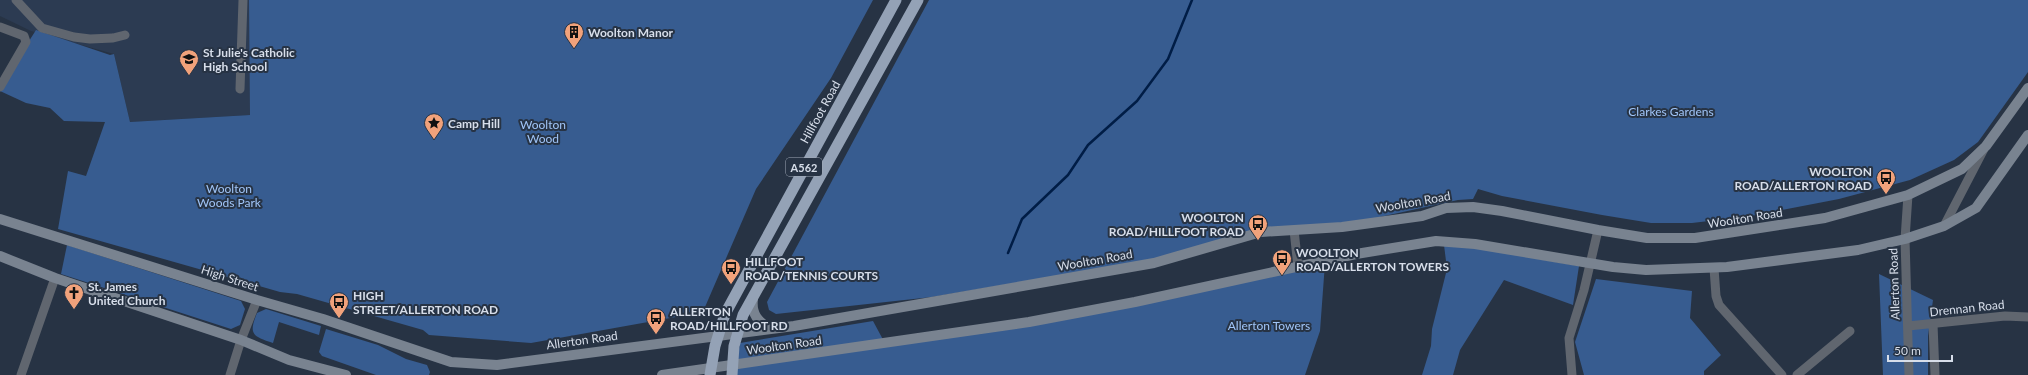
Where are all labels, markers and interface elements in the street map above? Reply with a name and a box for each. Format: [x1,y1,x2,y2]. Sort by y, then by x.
building icon: Woolton Manor [563,21,585,49]
place label: Woolton Manor [588,25,674,40]
place label: St Julie's Catholic High School [203,45,295,74]
school or university icon: St Julie's Catholic High School [178,48,200,76]
street label: Hillfoot Road [797,78,843,146]
park label: Clarkes Gardens [1628,104,1714,119]
place icon: Camp Hill [423,112,445,140]
place label: Camp Hill [448,116,500,131]
park label: Woolton Wood [520,117,566,146]
road number: A562 [786,158,822,176]
place label: WOOLTON ROAD/ALLERTON ROAD [1734,164,1872,193]
bus stop icon: WOOLTON ROAD/ALLERTON ROAD [1875,167,1897,195]
park label: Woolton Woods Park [197,181,262,210]
street label: Woolton Road [1374,188,1452,216]
street label: Woolton Road [1706,205,1784,231]
place label: WOOLTON ROAD/HILLFOOT ROAD [1109,210,1244,239]
bus stop icon: WOOLTON ROAD/HILLFOOT ROAD [1247,213,1269,241]
place label: WOOLTON ROAD/ALLERTON TOWERS [1296,245,1449,274]
street label: Woolton Road [1056,246,1134,274]
bus stop icon: WOOLTON ROAD/ALLERTON TOWERS [1271,248,1293,276]
street label: Allerton Road [1885,248,1903,320]
place label: HILLFOOT ROAD/TENNIS COURTS [745,254,879,283]
bus stop icon: HILLFOOT ROAD/TENNIS COURTS [720,257,742,285]
street label: High Street [199,262,261,295]
place label: St. James United Church [88,279,166,308]
church icon: St. James United Church [63,282,85,310]
place label: HIGH STREET/ALLERTON ROAD [353,288,498,317]
bus stop icon: HIGH STREET/ALLERTON ROAD [328,291,350,319]
street label: Drennan Road [1929,297,2005,319]
place label: ALLERTON ROAD/HILLFOOT RD [669,304,788,333]
bus stop icon: ALLERTON ROAD/HILLFOOT RD [645,307,667,335]
park label: Allerton Towers [1228,318,1310,333]
street label: Allerton Road [545,328,619,352]
street label: Woolton Road [745,332,823,358]
scale bar [1888,337,1952,363]
text: 50 m [1894,343,1921,358]

